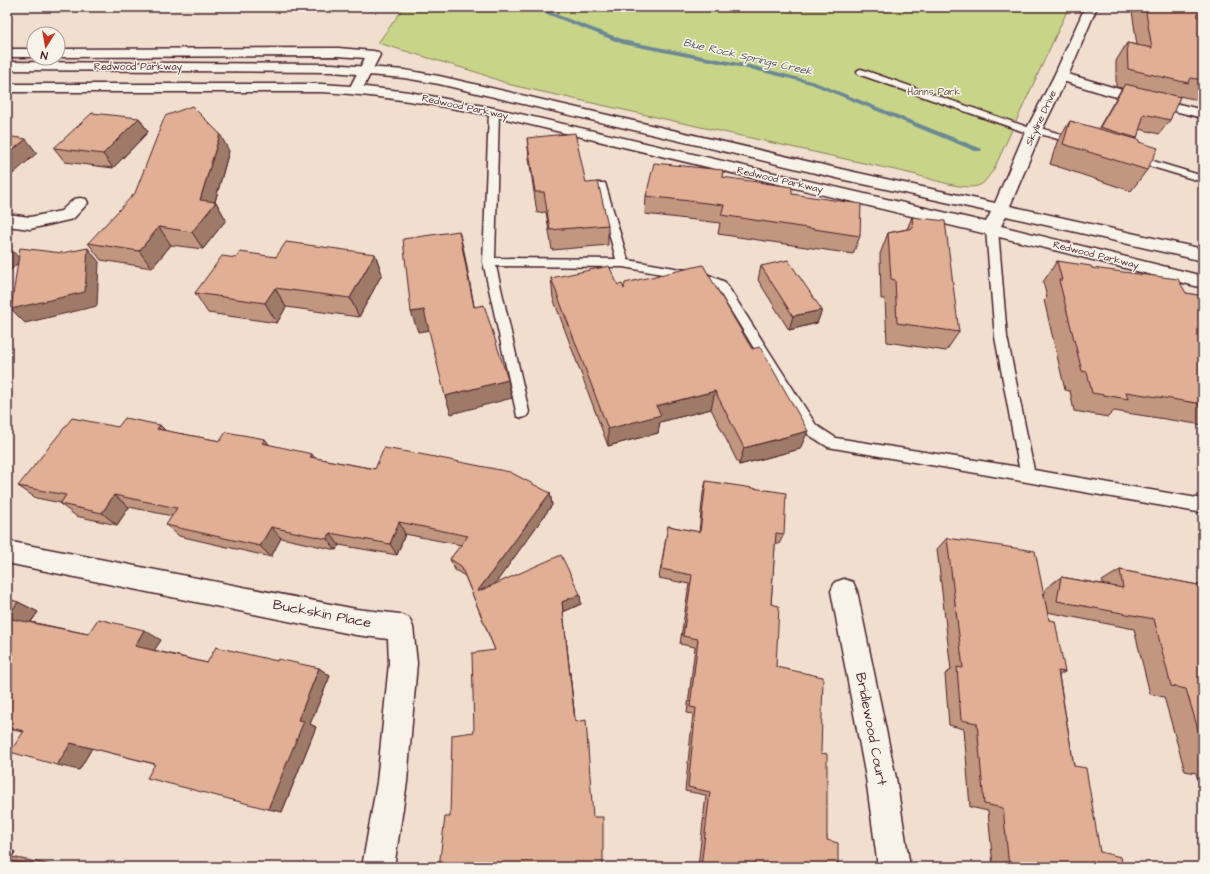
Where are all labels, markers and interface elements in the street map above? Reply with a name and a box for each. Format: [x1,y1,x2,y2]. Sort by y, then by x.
north arrow [26,26,66,66]
water label: Blue Rock Springs Creek [682,35,814,80]
text: N [39,47,49,63]
street label: Redwood Parkway [94,60,182,75]
park label: Hanns Park [907,85,961,99]
street label: Skyline Drive [1022,87,1061,148]
street label: Redwood Parkway [420,91,510,124]
street label: Redwood Parkway [735,163,825,198]
street label: Redwood Parkway [1051,238,1141,274]
street label: Buckskin Place [271,595,373,633]
street label: Bridlewood Court [850,671,892,788]

